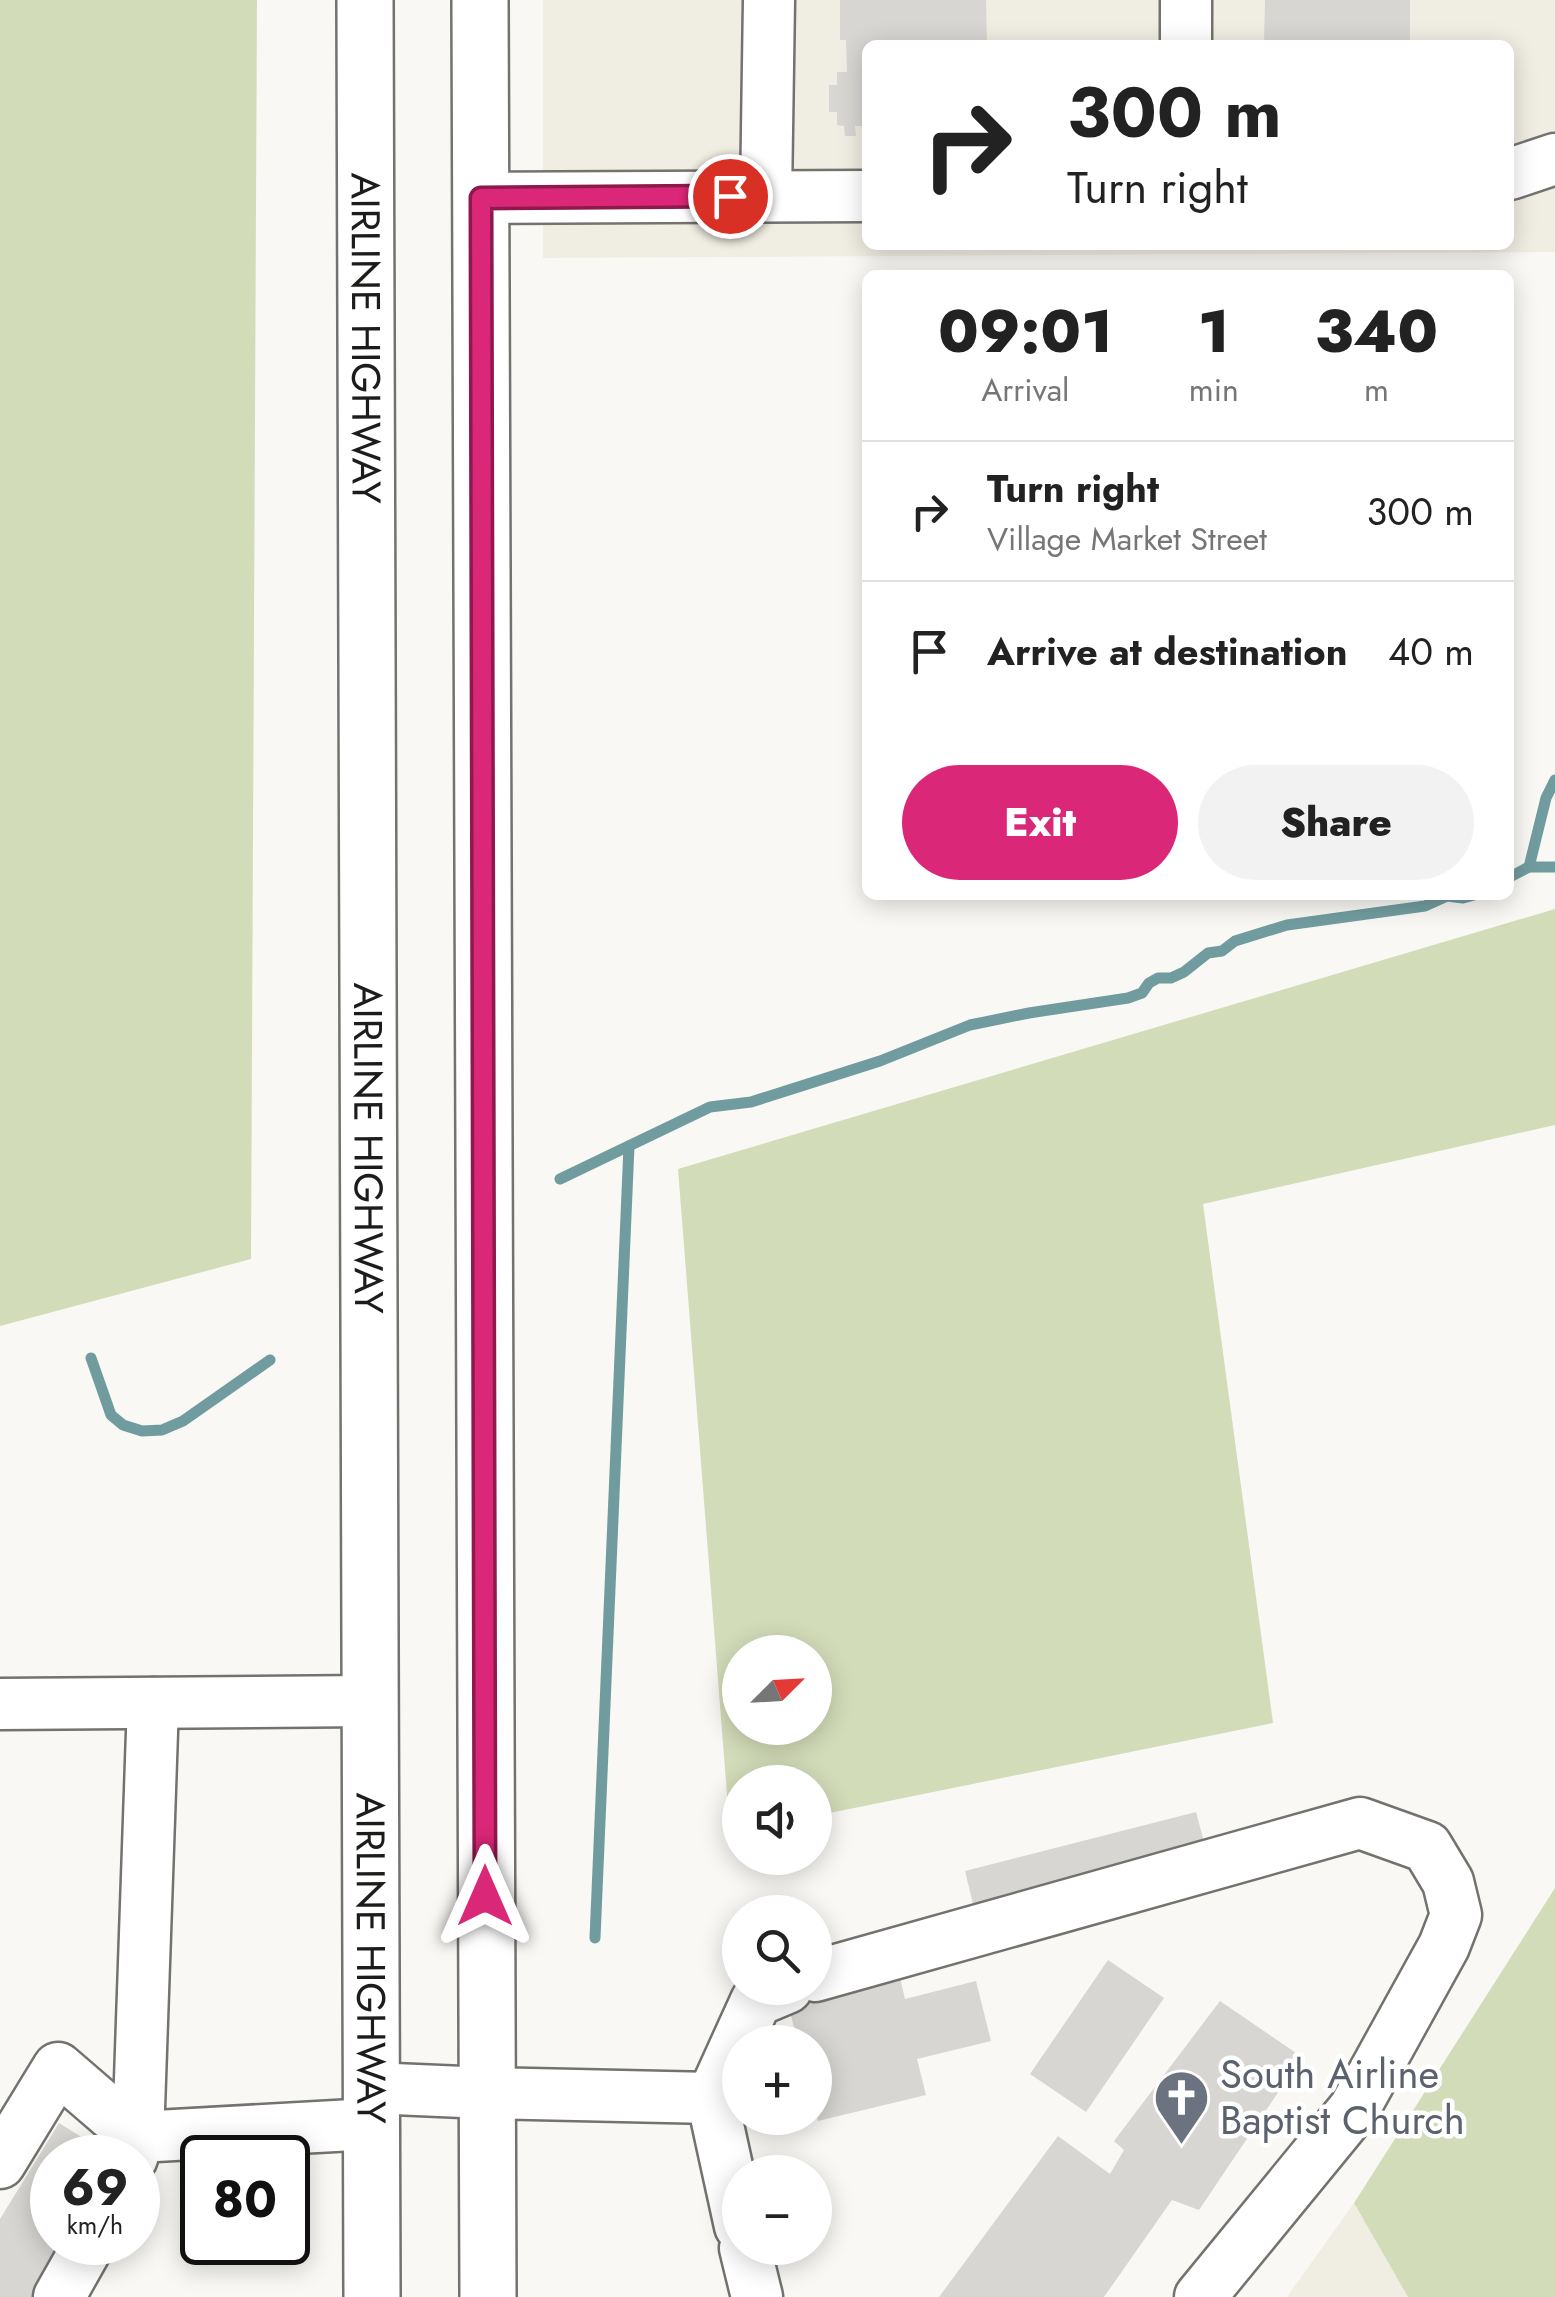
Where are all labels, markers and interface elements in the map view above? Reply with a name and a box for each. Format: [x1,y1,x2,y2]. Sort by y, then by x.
text: 300 m [1067,62,1282,163]
icon: right [902,80,1032,210]
pin [688,154,773,239]
text: Turn right [1067,155,1248,220]
icon: arrive [703,169,758,224]
street label: AIRLINE HIGHWAY [337,172,396,504]
text: 09:01 [938,288,1113,375]
text: 1 [1198,288,1230,375]
text: 340 [1315,288,1438,375]
text: Arrival [981,367,1069,413]
text: min [1189,367,1239,413]
text: m [1364,367,1389,413]
text: Turn right [987,461,1159,516]
icon: right [902,484,957,539]
text: 300 m [1367,484,1474,539]
text: Village Market Street [987,516,1267,562]
icon: arrive [902,624,957,679]
text: Arrive at destination [987,624,1348,679]
text: 40 m [1388,624,1474,679]
button: Exit [902,765,1178,880]
button: Share [1198,765,1474,880]
street label: AIRLINE HIGHWAY [339,982,398,1314]
north arrow [722,1635,832,1745]
map controls [722,1635,832,2265]
button: sound [722,1765,832,1875]
street label: AIRLINE HIGHWAY [341,1792,400,2124]
position arrow [433,1844,537,1948]
button: search [722,1895,832,2005]
button: + [722,2025,832,2135]
place label: South Airline Baptist Church [1220,2045,1465,2149]
church icon: South Airline Baptist Church [1151,2067,1211,2146]
speed limit sign: 80 [180,2135,310,2265]
text: 69 [62,2151,128,2224]
button: − [722,2155,832,2265]
text: km/h [67,2207,123,2243]

